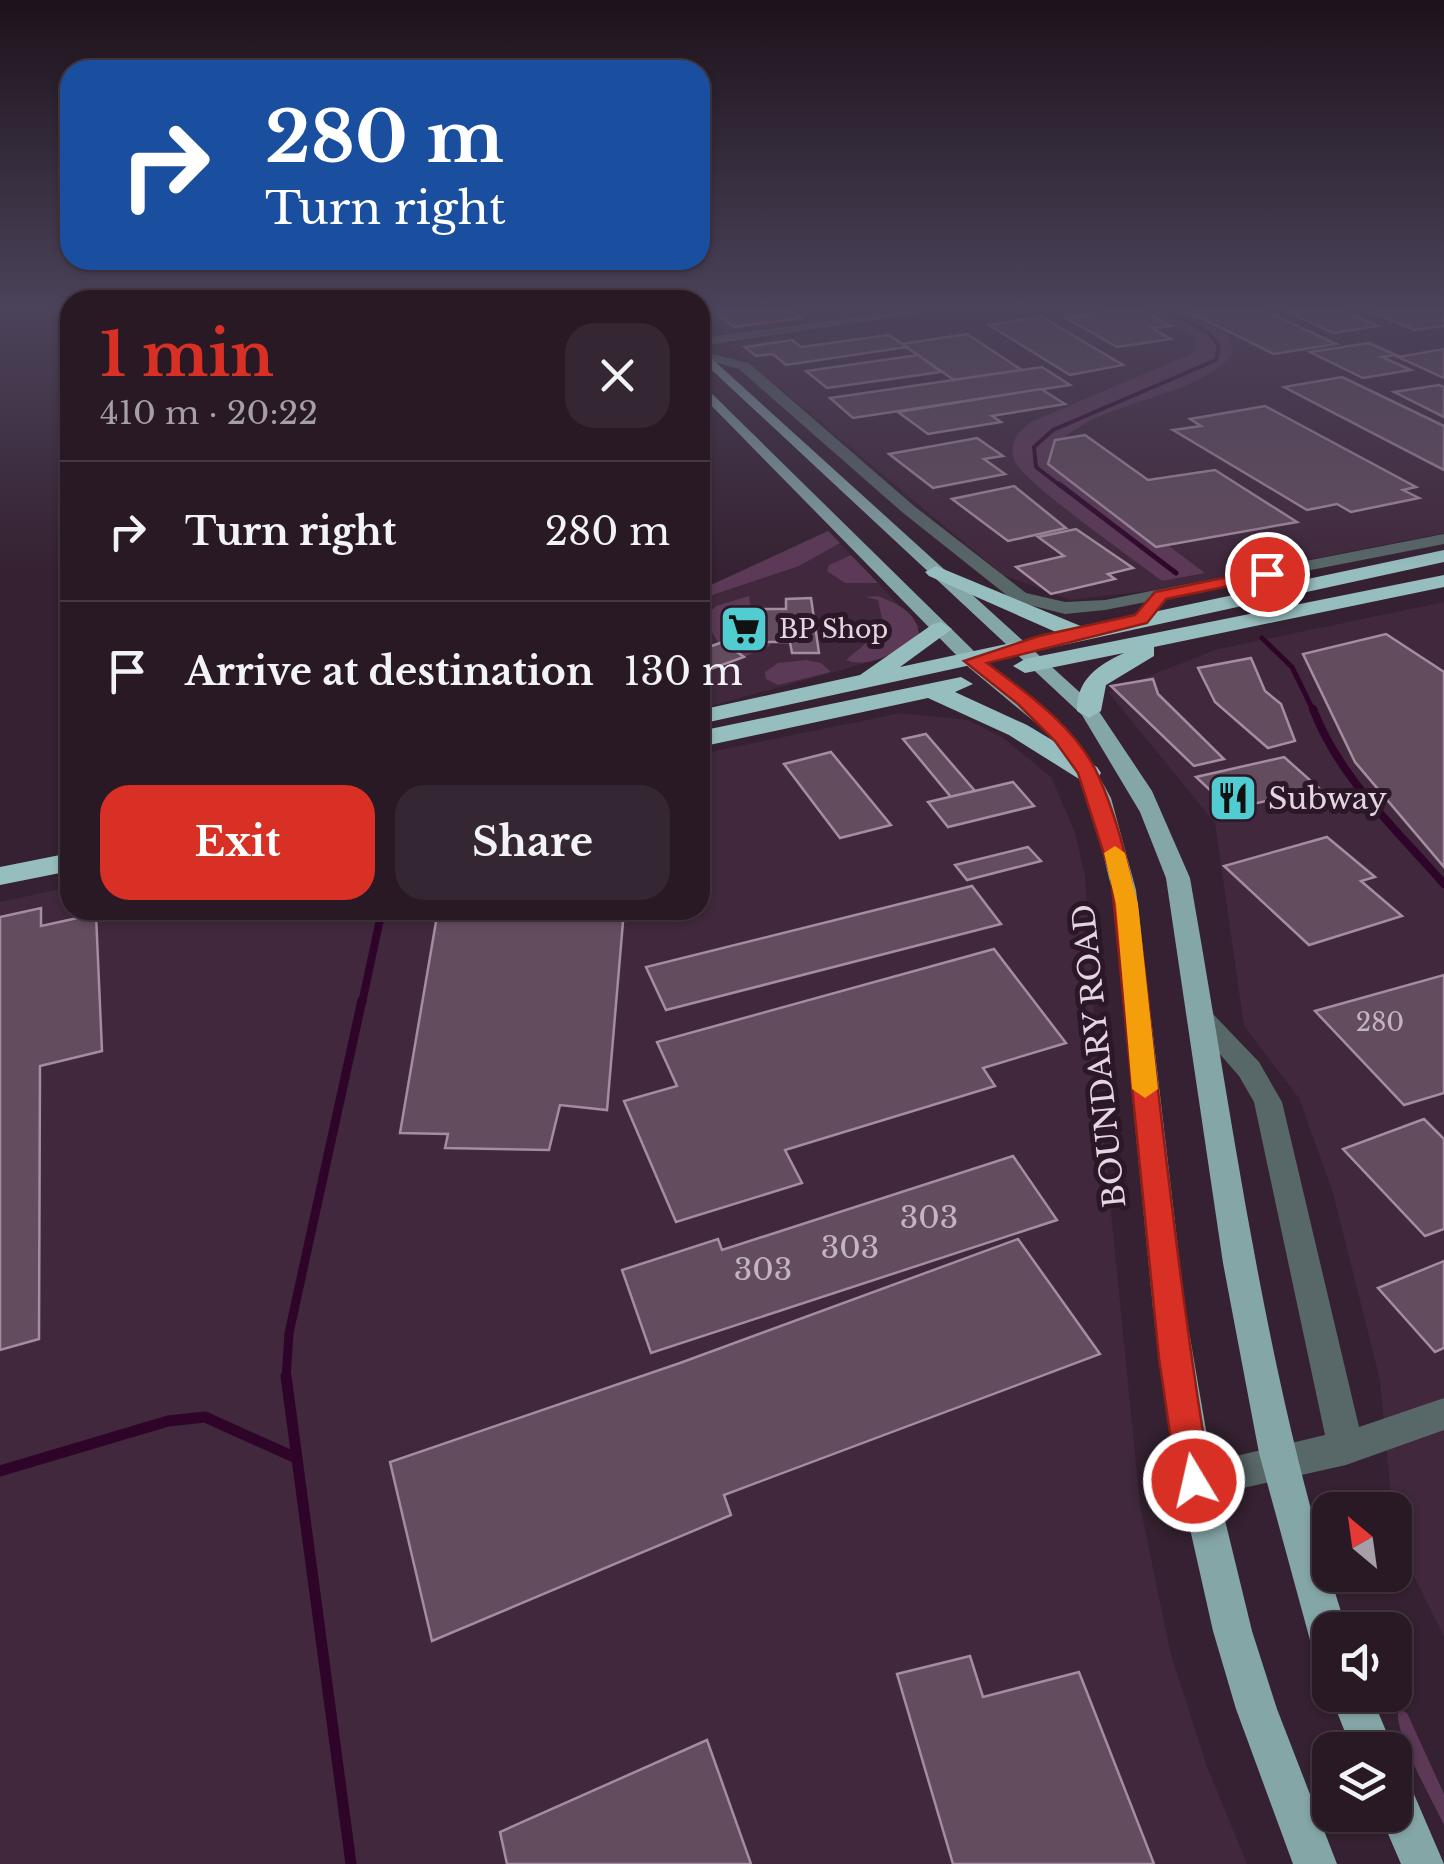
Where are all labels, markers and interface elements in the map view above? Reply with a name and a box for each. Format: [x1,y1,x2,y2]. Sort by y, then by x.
text: 280 m [265,94,504,181]
icon: right [100,100,230,230]
text: Turn right [265,180,506,236]
text: 1 min [100,318,274,392]
button: close [565,323,670,428]
text: 410 m · 20:22 [100,393,318,433]
icon: right [100,504,155,559]
text: Turn right [185,508,396,555]
text: 280 m [545,508,670,555]
pin [1225,532,1310,617]
icon: arrive [1240,547,1295,602]
supermarket icon: BP Shop [718,603,770,655]
place label: BP Shop [779,614,888,645]
icon: arrive [100,644,155,699]
text: Arrive at destination [185,648,594,695]
text: 130 m [624,648,743,695]
restaurant icon: Subway [1207,772,1259,824]
place label: Subway [1268,780,1387,817]
button: Exit [100,785,375,900]
button: Share [395,785,670,900]
street label: BOUNDARY ROAD [1065,902,1133,1210]
house number: 280 [1356,1007,1404,1038]
house number: 303 [900,1199,958,1236]
house number: 303 [821,1229,879,1266]
house number: 303 [734,1251,792,1288]
position arrow [1142,1429,1246,1533]
north arrow [1312,1492,1412,1592]
map controls [1312,1492,1412,1832]
button: sound [1312,1612,1412,1712]
button: layers [1312,1732,1412,1832]

